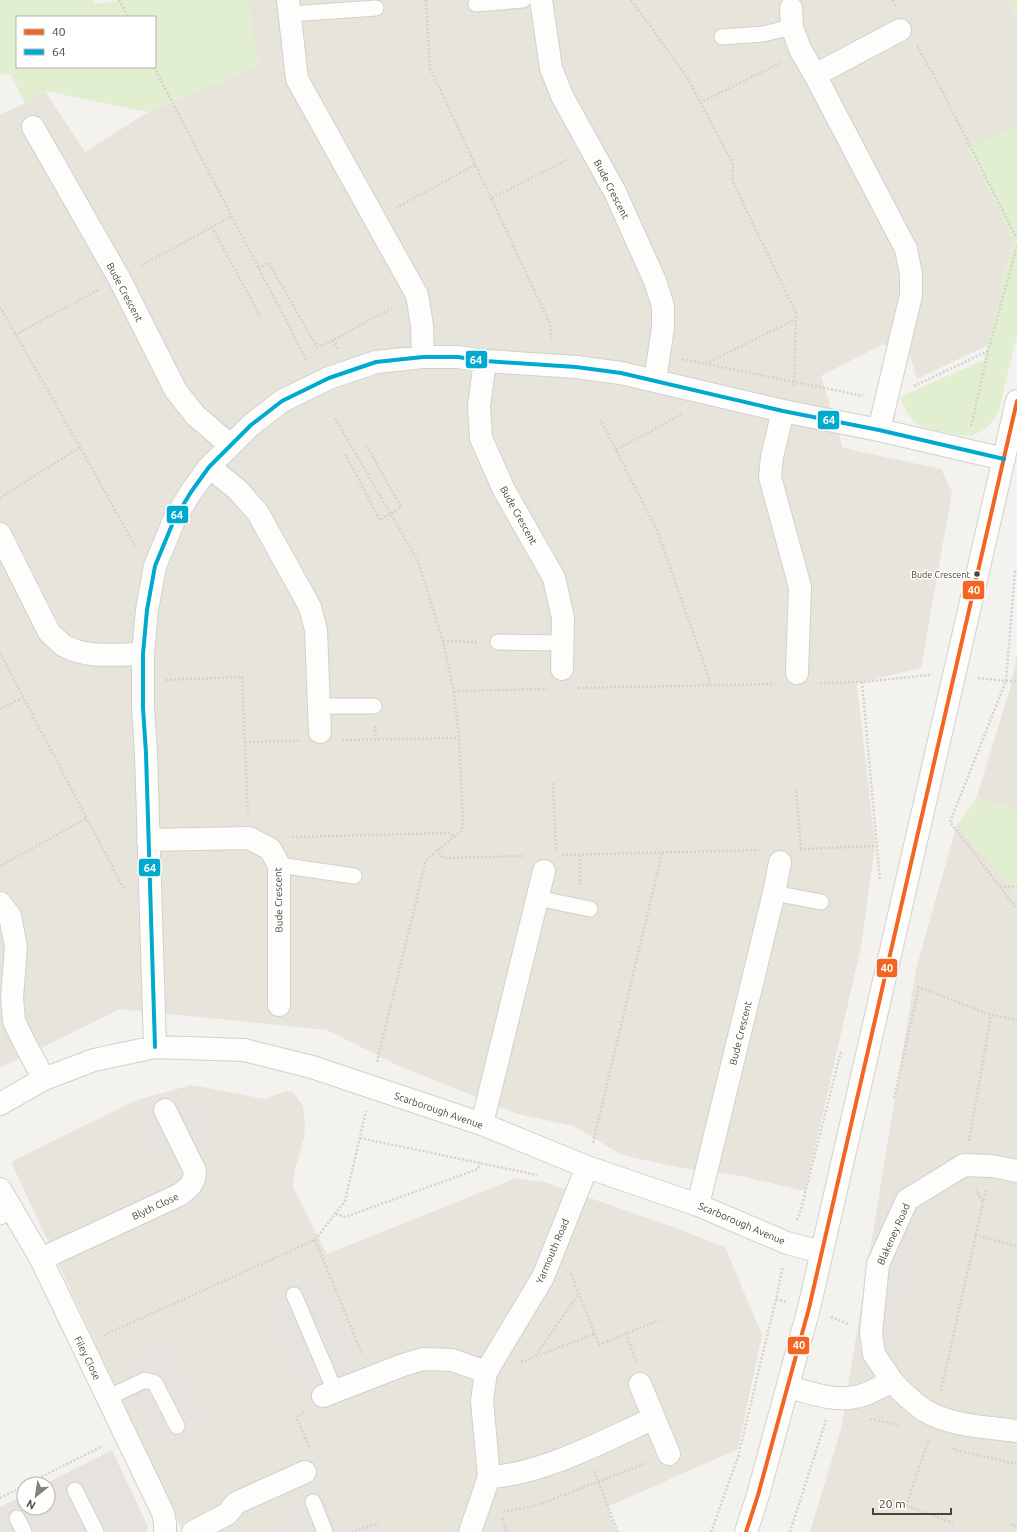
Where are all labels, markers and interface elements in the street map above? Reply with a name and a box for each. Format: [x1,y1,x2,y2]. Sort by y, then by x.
legend [16,16,156,68]
text: 40 [52,25,66,38]
text: 64 [52,45,66,58]
street label: Bude Crescent [592,158,631,221]
street label: Bude Crescent [104,261,145,324]
line badge: 64 [465,350,488,369]
text: 64 [470,354,482,366]
line badge: 64 [817,410,840,430]
text: 64 [823,414,835,426]
street label: Bude Crescent [498,484,539,547]
line badge: 64 [166,505,189,524]
text: 64 [171,509,183,521]
marker: Bude Crescent [972,569,982,579]
place label: Bude Crescent [911,570,970,580]
line badge: 40 [962,580,985,600]
text: 40 [968,584,980,596]
line badge: 64 [138,858,161,877]
text: 64 [144,862,156,874]
street label: Bude Crescent [272,867,285,933]
line badge: 40 [876,958,898,978]
text: 40 [881,962,893,974]
street label: Bude Crescent [727,1000,754,1066]
street label: Scarborough Avenue [393,1090,485,1131]
street label: Blyth Close [130,1191,180,1222]
street label: Scarborough Avenue [697,1200,787,1247]
street label: Blakeney Road [875,1202,912,1267]
street label: Yarmouth Road [534,1217,571,1285]
street label: Filey Close [72,1335,103,1382]
line badge: 40 [787,1336,810,1355]
text: 40 [793,1339,805,1351]
north arrow [16,1476,56,1516]
scale bar [873,1490,951,1516]
text: N [24,1497,38,1512]
text: 20 m [879,1497,906,1510]

